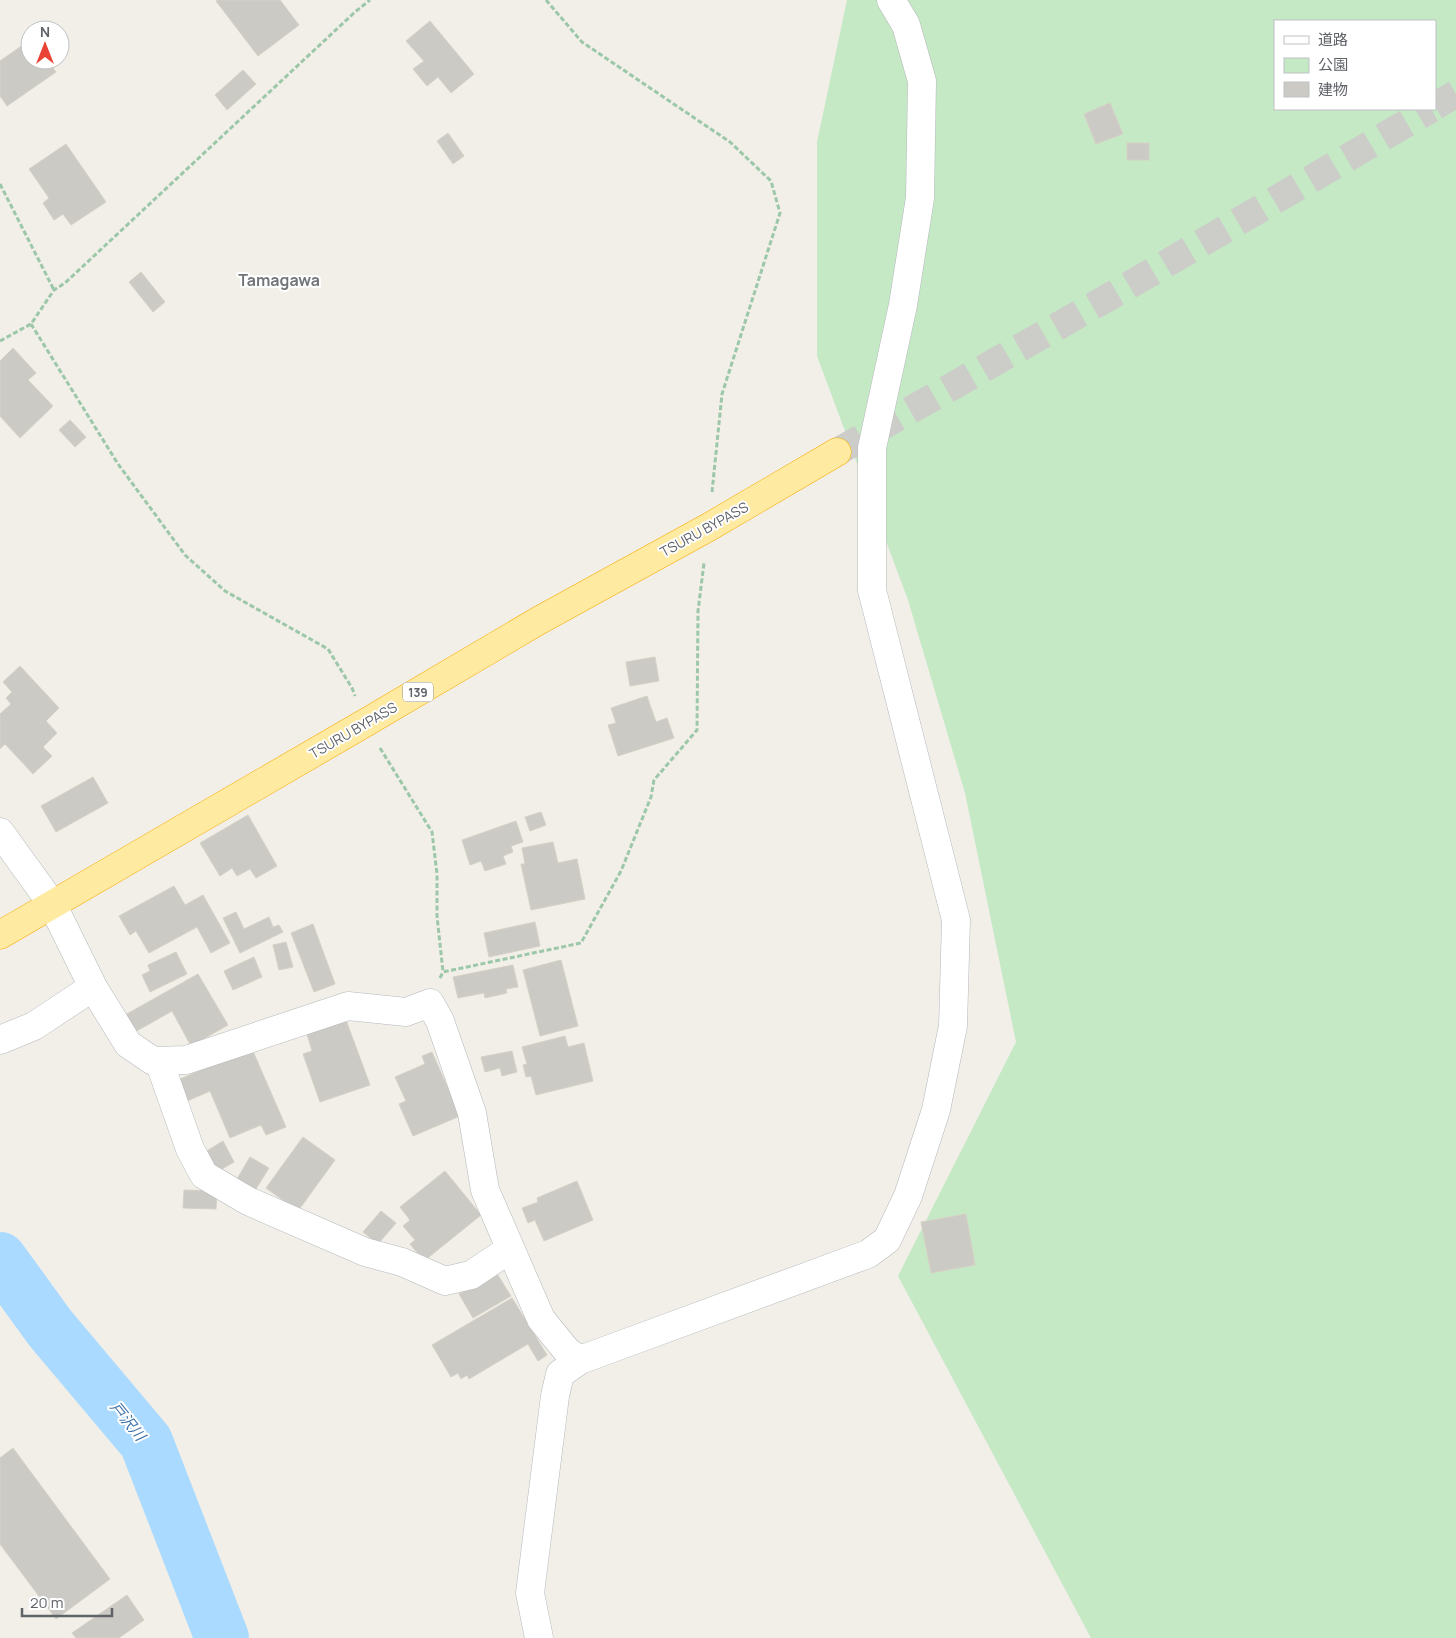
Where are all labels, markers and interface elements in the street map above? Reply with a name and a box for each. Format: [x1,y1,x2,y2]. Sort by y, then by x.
north arrow [20,20,70,70]
legend [1274,20,1436,110]
text: N [40,22,50,41]
text: 道路 [1318,29,1348,50]
text: 公園 [1318,54,1348,75]
text: 建物 [1318,79,1348,100]
district label: Tamagawa [238,269,320,291]
street label: TSURU BYPASS [657,497,752,561]
road number: 139 [403,682,433,702]
street label: TSURU BYPASS [306,697,401,763]
water label: 戸沢川 [106,1397,152,1447]
scale bar [22,1586,112,1618]
text: 20 m [30,1592,63,1613]

